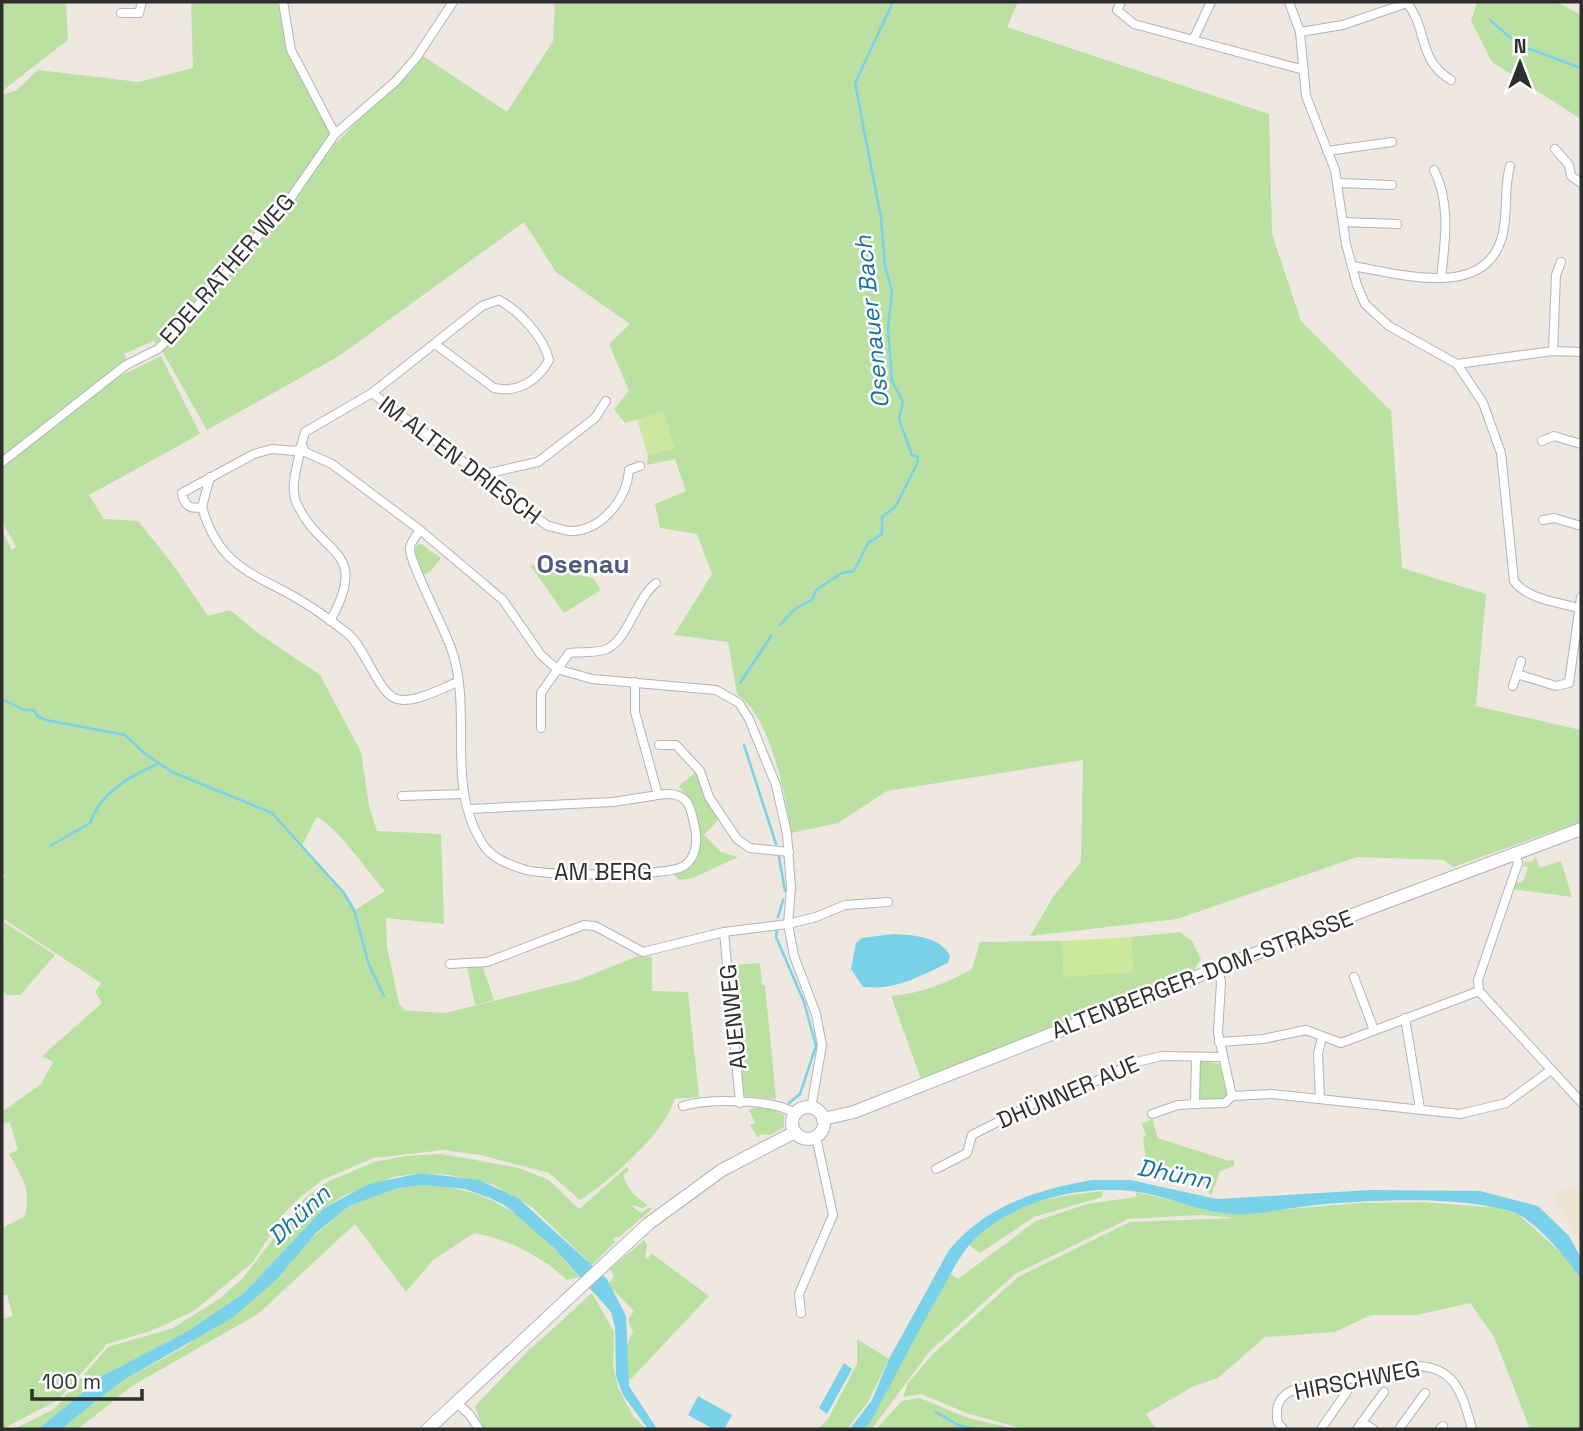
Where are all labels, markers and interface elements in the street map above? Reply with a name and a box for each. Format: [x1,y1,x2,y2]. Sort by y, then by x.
north arrow [1485,28,1555,98]
text: N [1514,34,1526,59]
street label: EDELRATHER WEG [153,187,301,351]
water label: Osenauer Bach [847,233,896,410]
street label: IM ALTEN DRIESCH [373,389,547,531]
district label: Osenau [537,547,629,581]
street label: AM BERG [554,857,652,887]
street label: ALTENBERGER-DOM-STRASSE [1047,903,1357,1045]
street label: AUENWEG [713,963,753,1071]
street label: DHÜNNER AUE [992,1049,1144,1135]
water label: Dhünn [1135,1151,1215,1196]
water label: Dhünn [261,1177,337,1251]
street label: HIRSCHWEG [1292,1353,1422,1407]
scale bar [32,1358,142,1402]
text: 100 m [42,1368,101,1395]

